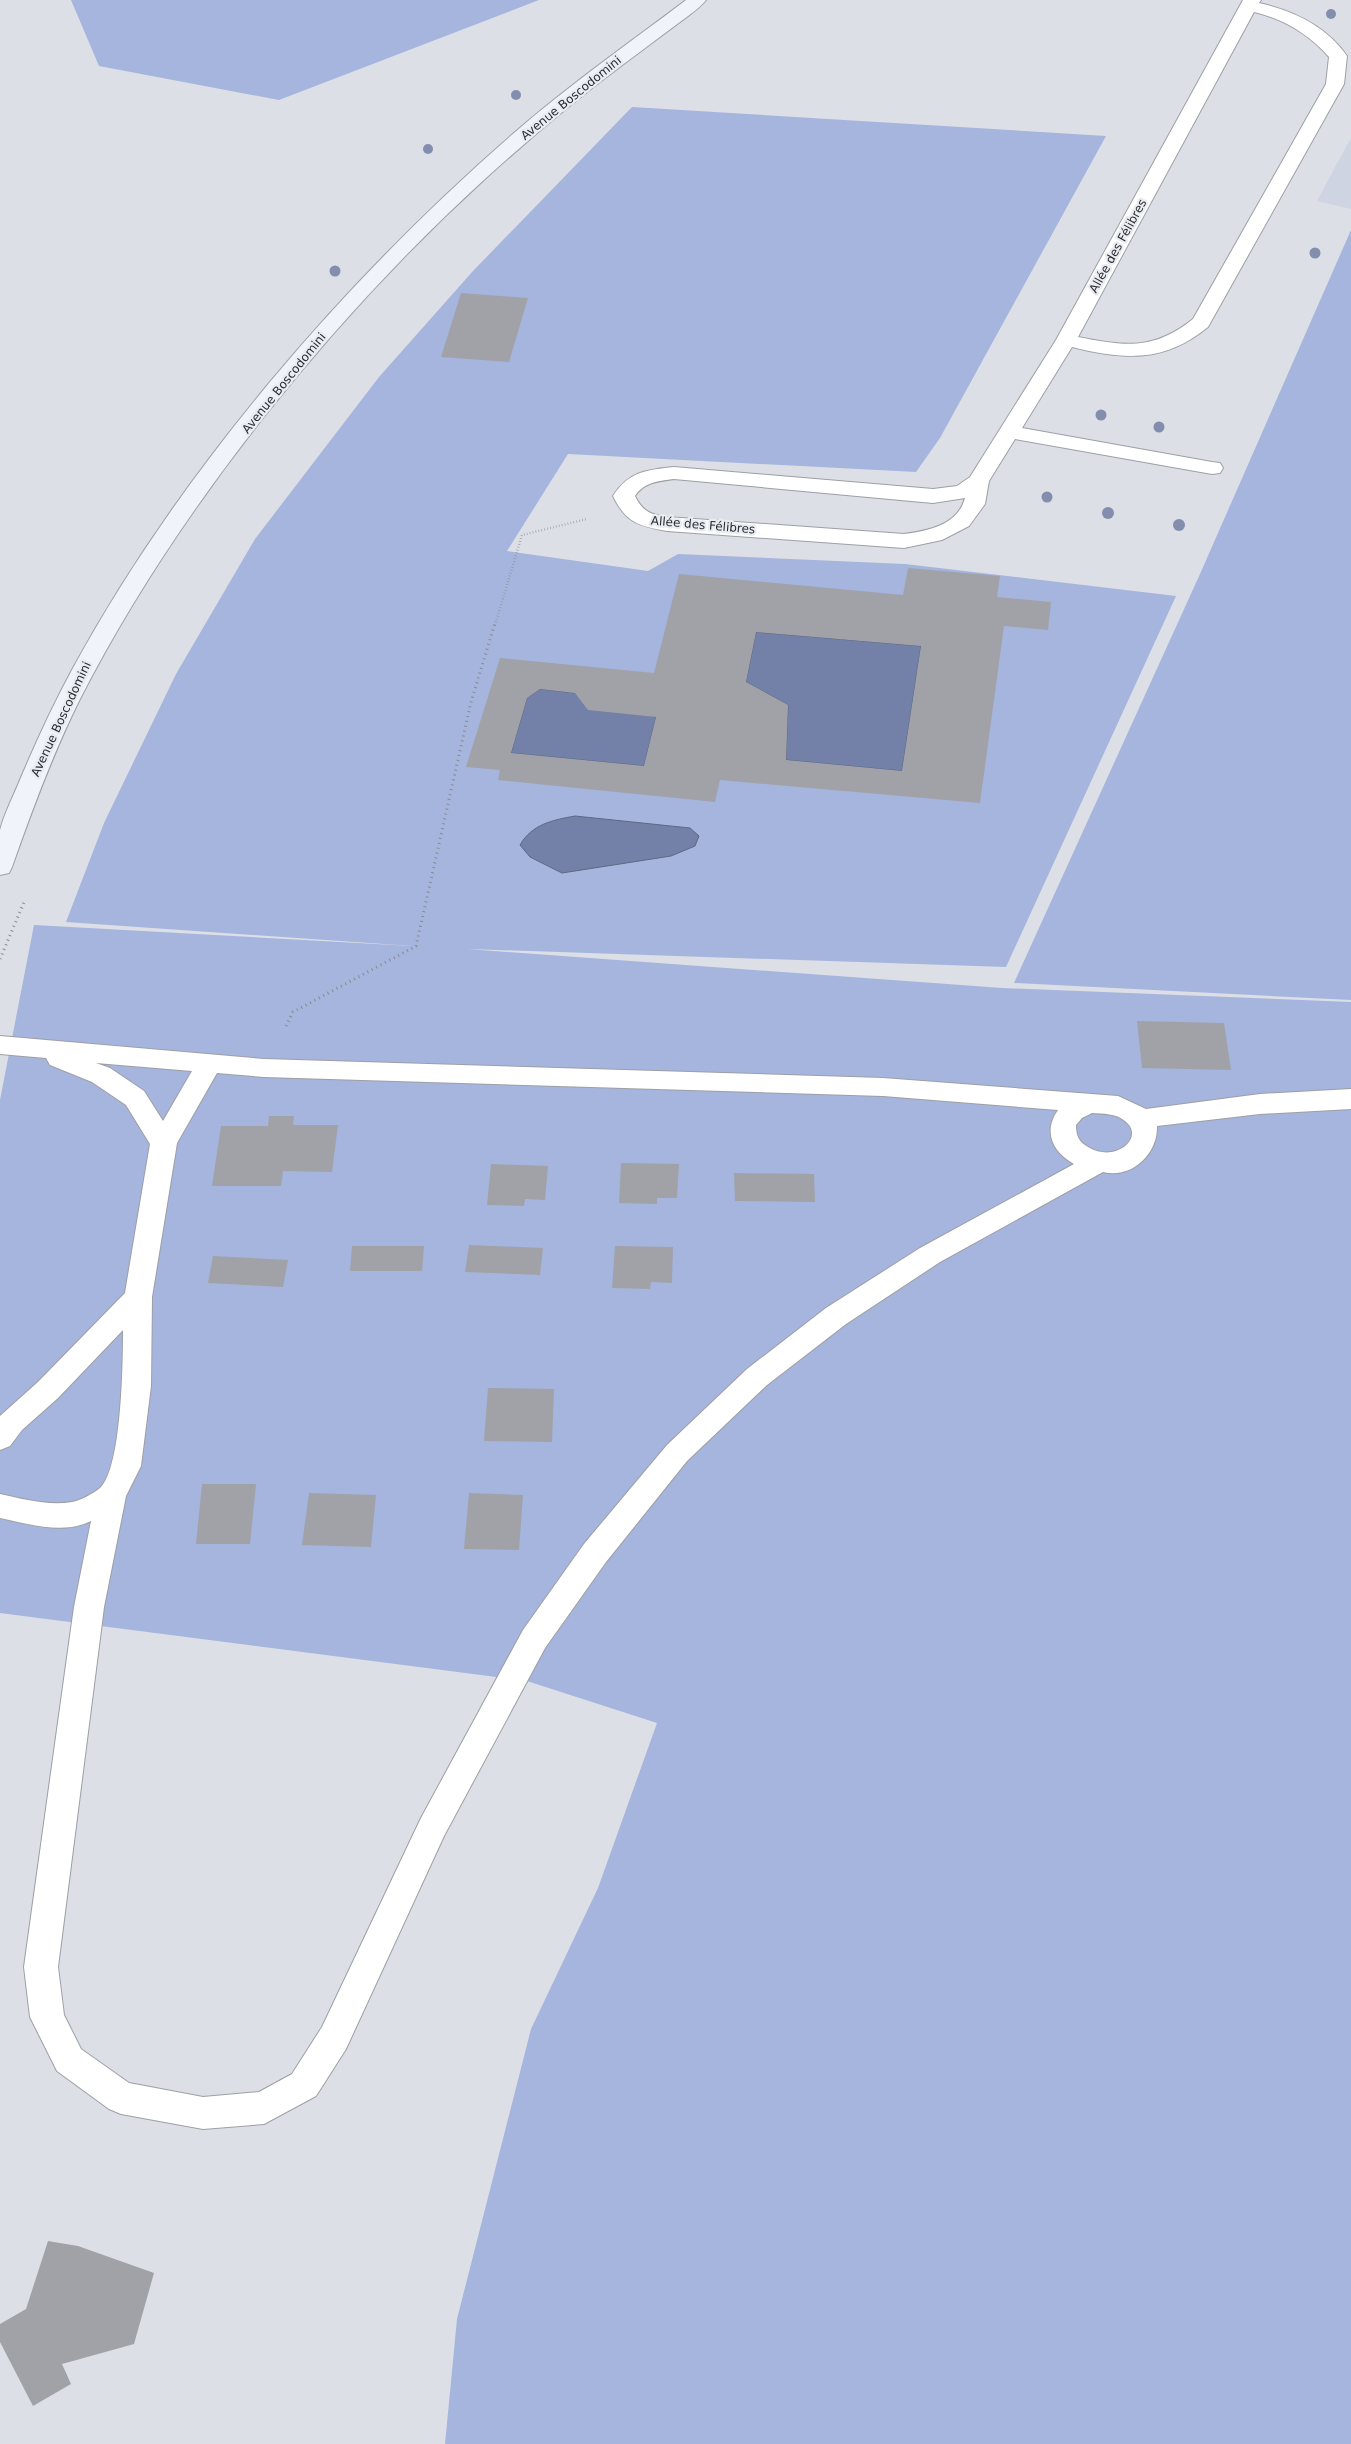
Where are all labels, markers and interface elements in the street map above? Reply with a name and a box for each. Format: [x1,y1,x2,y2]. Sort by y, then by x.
street label: Avenue Boscodomini [518,53,624,143]
street label: Allée des Félibres [1086,197,1150,295]
street label: Avenue Boscodomini [239,330,329,436]
street label: Allée des Félibres [650,513,756,537]
street label: Avenue Boscodomini [28,659,94,779]

